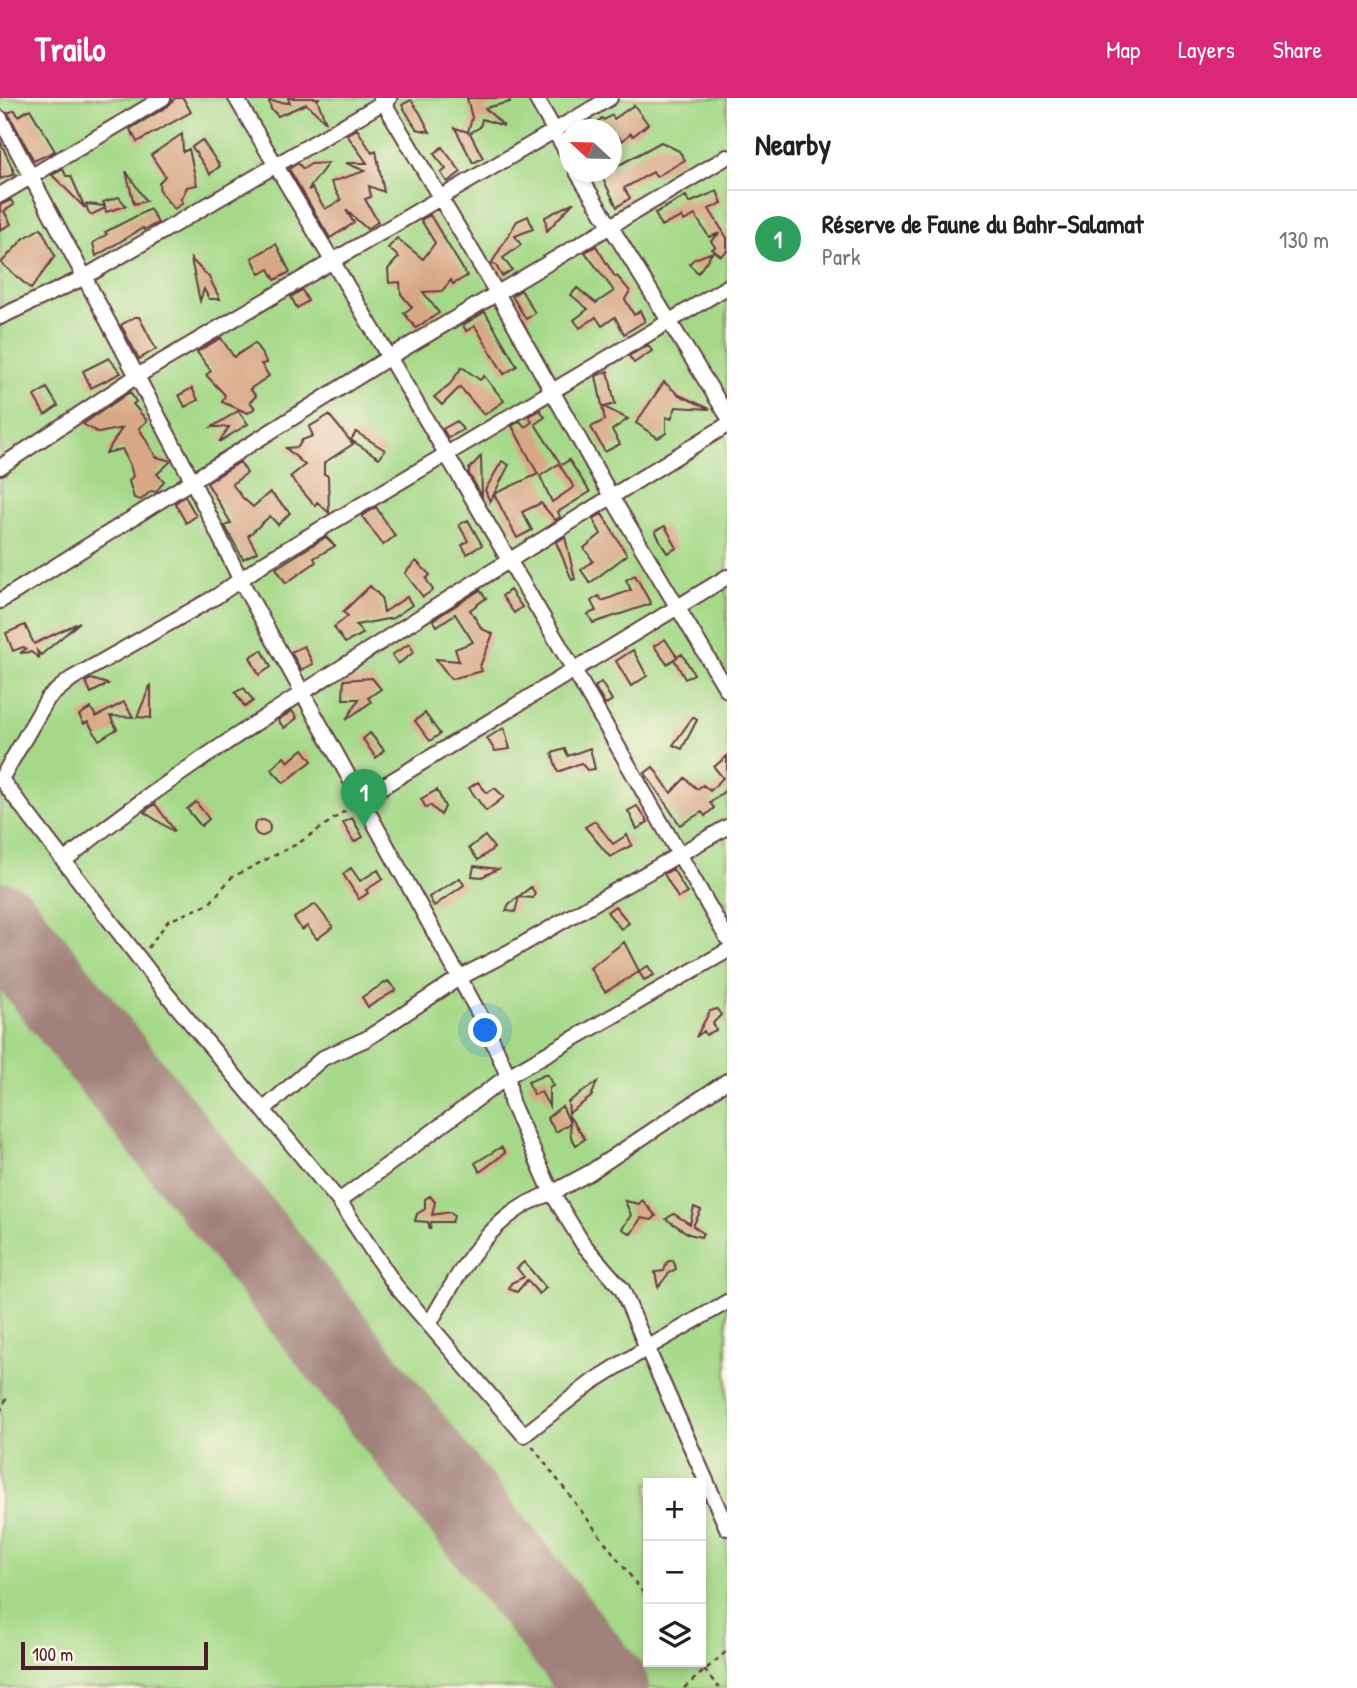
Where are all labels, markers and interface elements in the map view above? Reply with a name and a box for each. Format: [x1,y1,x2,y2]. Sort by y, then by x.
text: Trailo [35,27,106,71]
text: Map [1106,33,1140,65]
text: Layers [1178,33,1235,65]
text: Share [1273,33,1322,65]
north arrow [559,119,622,182]
text: Nearby [755,124,831,164]
text: Réserve de Faune du Bahr-Salamat [822,206,1144,241]
text: 1 [774,224,782,255]
text: 130 m [1279,224,1329,255]
text: Park [822,241,860,272]
pin: 1 [341,769,387,827]
your location [468,1013,502,1047]
map controls [643,1478,706,1667]
button: + [643,1478,706,1541]
button: − [643,1541,706,1604]
button: layers [643,1604,706,1667]
scale bar [21,1639,208,1671]
text: 100 m [32,1641,73,1667]

